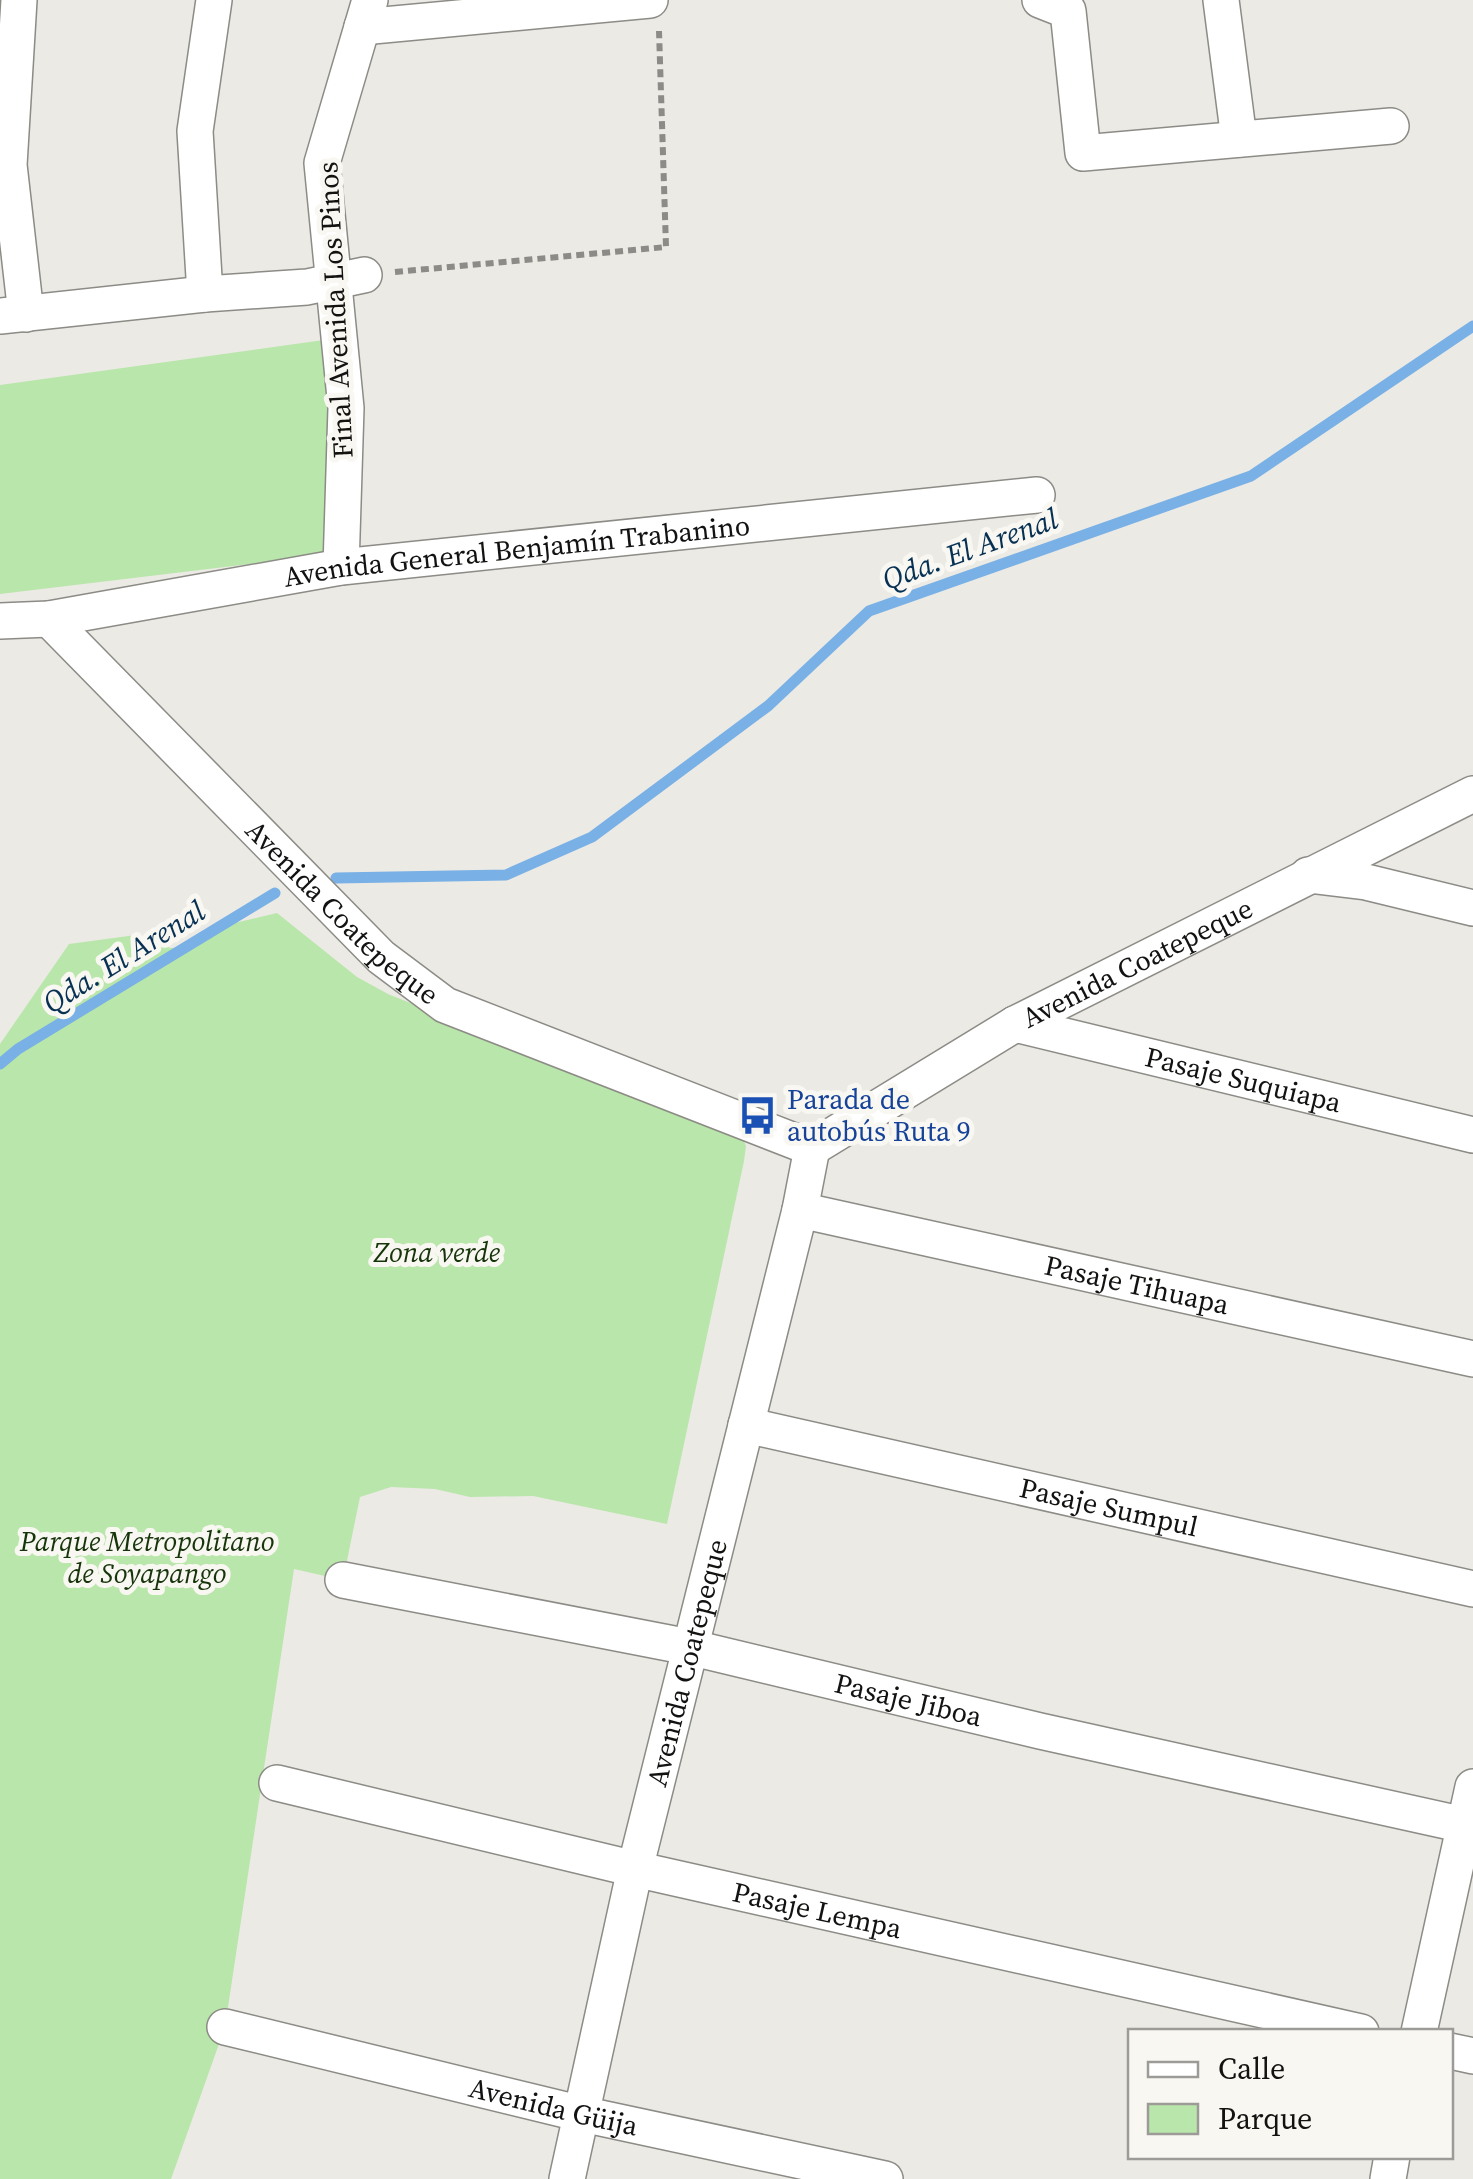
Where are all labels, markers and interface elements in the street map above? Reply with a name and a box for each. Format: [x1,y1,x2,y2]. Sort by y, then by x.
street label: Final Avenida Los Pinos [308,161,362,459]
water label: Qda. El Arenal [876,498,1064,599]
street label: Avenida General Benjamín Trabanino [280,506,752,596]
street label: Avenida Coatepeque [237,811,447,1013]
street label: Avenida Coatepeque [1015,889,1259,1037]
water label: Qda. El Arenal [35,890,213,1023]
street label: Pasaje Suquiapa [1141,1037,1346,1122]
place label: Parada de autobús Ruta 9 [787,1080,971,1150]
bus stop icon: Parada de autobús Ruta 9 [736,1094,778,1136]
park label: Zona verde [373,1233,501,1271]
street label: Pasaje Tihuapa [1041,1246,1233,1324]
street label: Pasaje Sumpul [1016,1468,1202,1545]
park label: Parque Metropolitano de Soyapango [19,1522,274,1592]
street label: Avenida Coatepeque [637,1535,736,1790]
street label: Pasaje Jiboa [831,1664,987,1736]
street label: Pasaje Lempa [729,1873,906,1947]
legend [1128,2029,1453,2159]
text: Calle [1218,2048,1285,2089]
street label: Avenida Güija [465,2068,642,2145]
text: Parque [1218,2098,1312,2139]

